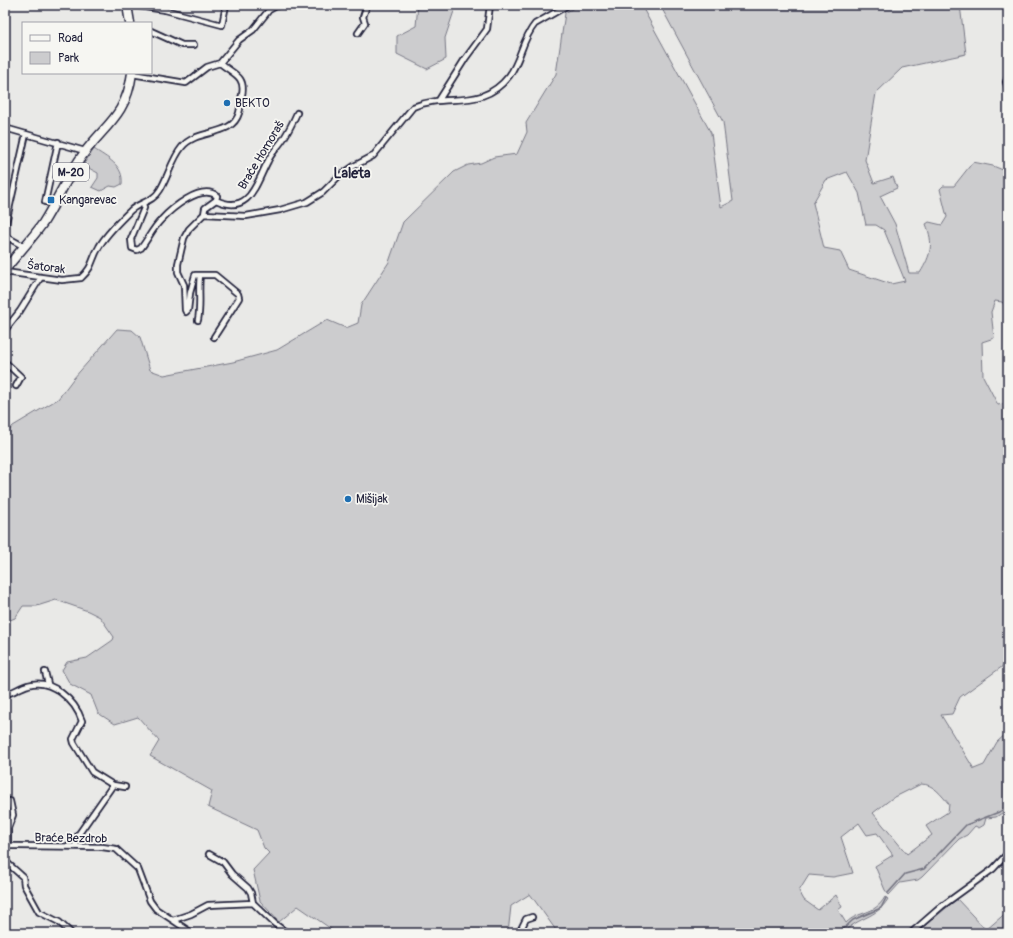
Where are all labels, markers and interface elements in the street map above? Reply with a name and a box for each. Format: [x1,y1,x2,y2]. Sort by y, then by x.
legend [22,22,152,74]
text: Road [58,31,83,46]
text: Park [58,51,79,66]
place label: BEKTO [235,96,270,111]
marker: BEKTO [222,98,232,108]
street label: Braće Homoraš [235,118,288,192]
road number: M-20 [53,163,89,181]
district label: Laleta [334,165,371,182]
place label: Kangarevac [59,193,117,208]
marker: Kangarevac [46,195,56,205]
street label: Šatorak [26,257,66,277]
place label: Mišijak [356,492,388,507]
marker: Mišijak [343,494,353,504]
street label: Braće Bezdrob [35,830,108,847]

